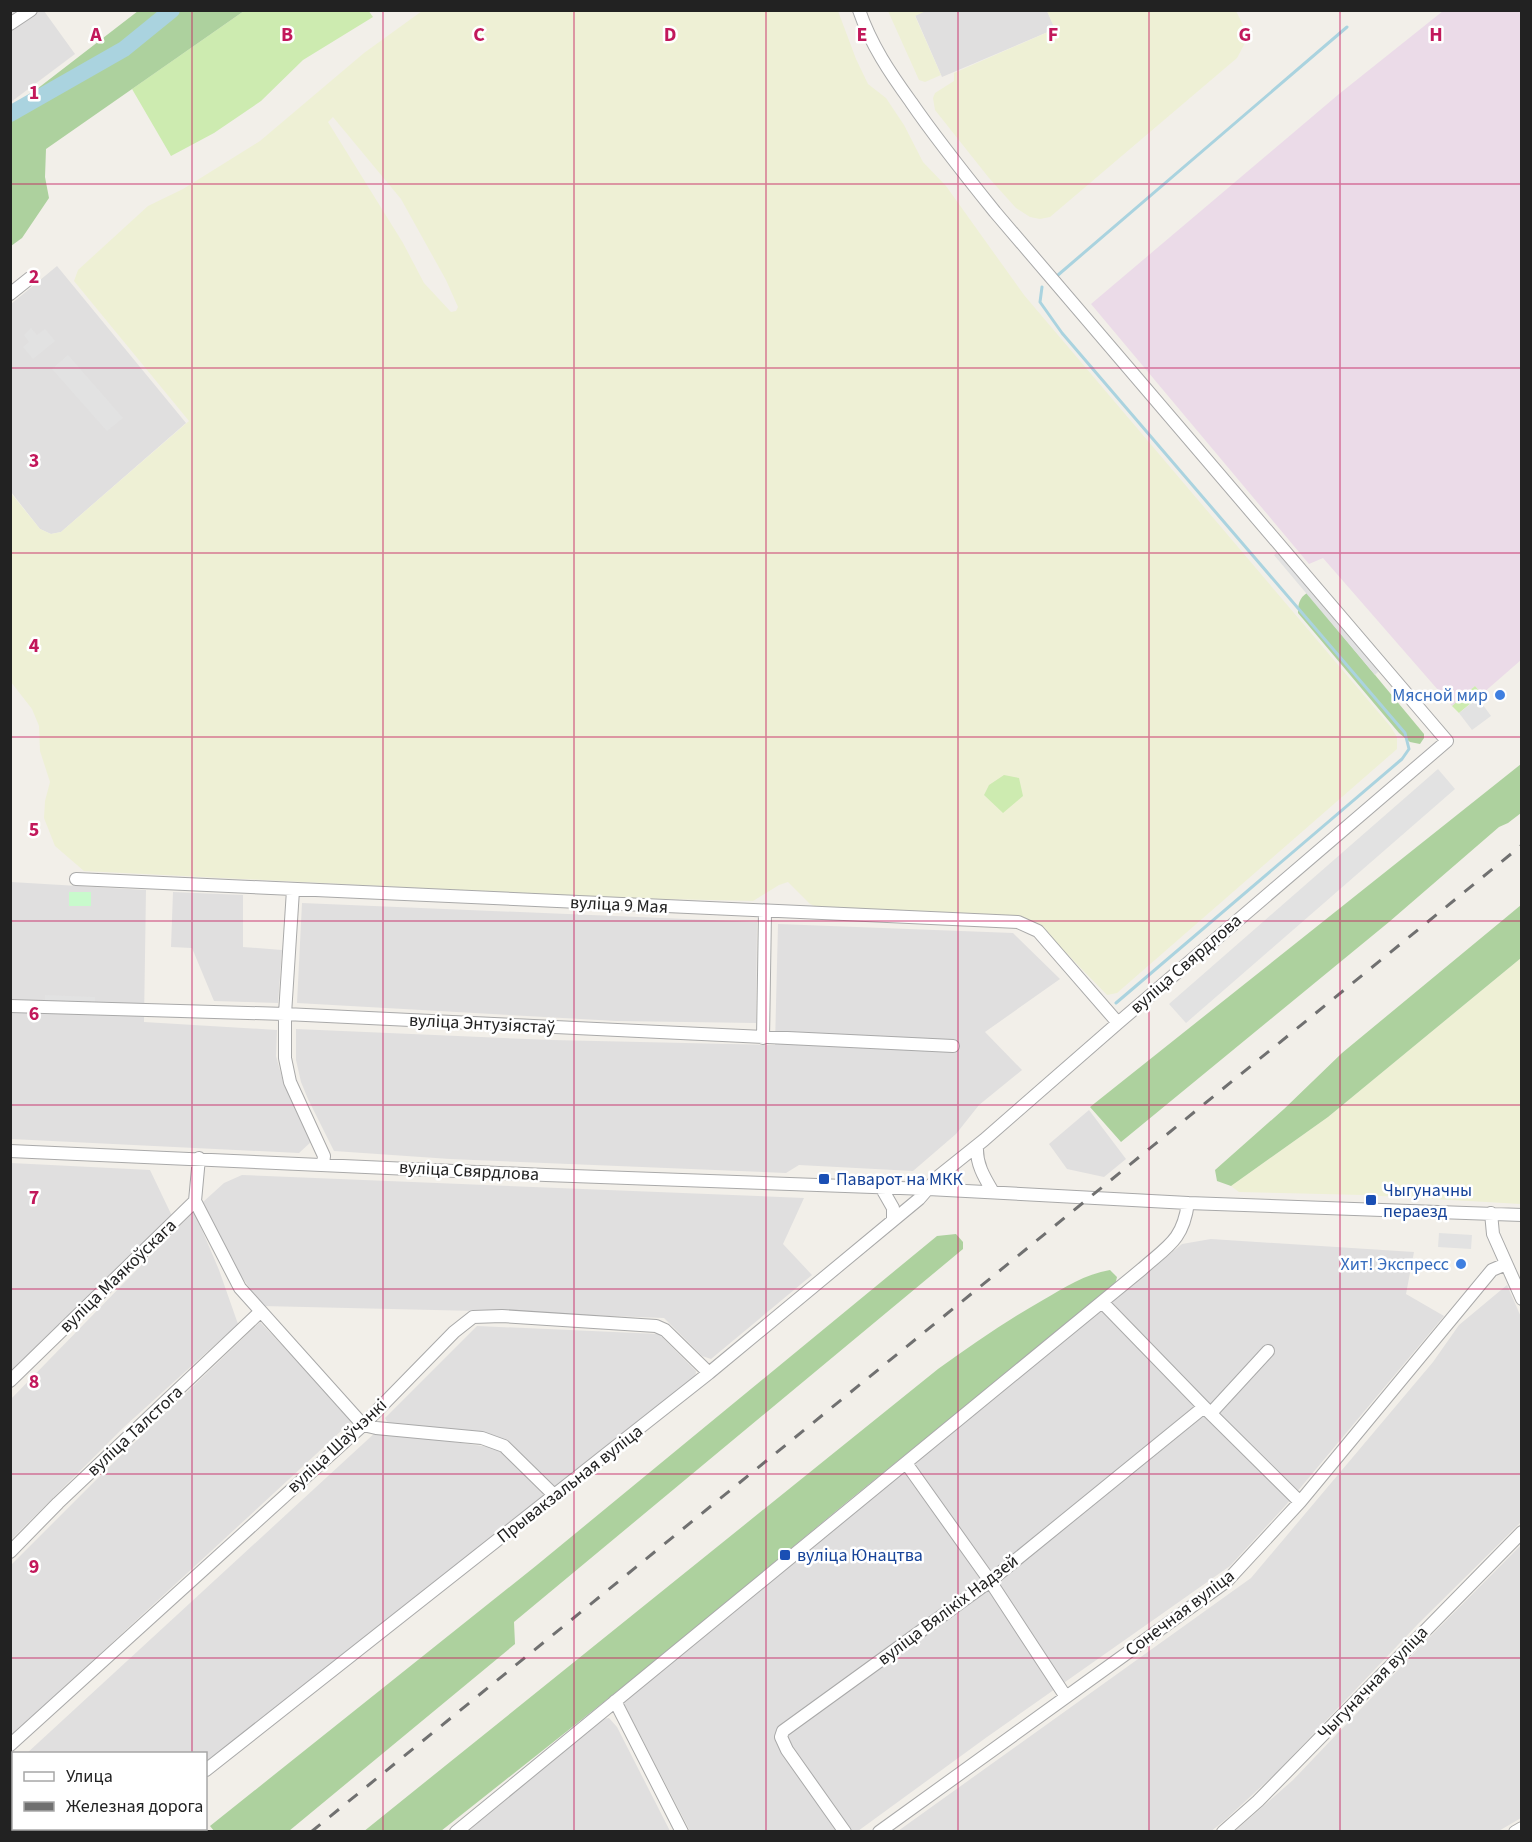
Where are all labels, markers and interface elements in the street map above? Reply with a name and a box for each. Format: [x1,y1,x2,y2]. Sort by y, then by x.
text: A [89,21,102,49]
text: B [281,21,293,49]
text: C [473,21,485,49]
text: D [664,21,676,49]
text: E [857,21,867,49]
text: F [1048,21,1058,49]
text: G [1239,21,1251,49]
text: H [1429,21,1443,49]
text: 1 [29,79,39,107]
text: 2 [29,263,39,291]
text: 3 [29,447,39,475]
text: 4 [29,632,40,660]
place label: Мясной мир [1392,683,1488,708]
marker: Мясной мир [1493,688,1507,702]
text: 5 [29,816,39,844]
street label: вуліца 9 Мая [569,890,669,920]
street label: вуліца Свярдлова [1125,909,1247,1019]
text: 6 [29,1000,39,1028]
street label: вуліца Энтузіястаў [408,1008,556,1040]
street label: вуліца Свярдлова [398,1155,540,1187]
place label: Паварот на МКК [836,1167,964,1192]
marker: Паварот на МКК [817,1172,831,1186]
place label: Чыгуначны пераезд [1383,1178,1472,1224]
text: 7 [29,1184,39,1212]
marker: Чыгуначны пераезд [1364,1193,1378,1207]
street label: вуліца Маякоўскага [54,1213,182,1339]
place label: Хит! Экспресс [1341,1252,1449,1277]
marker: Хит! Экспресс [1454,1257,1468,1271]
text: 8 [29,1368,39,1396]
street label: вуліца Талстога [82,1380,188,1482]
street label: вуліца Шаўчэнкі [282,1393,392,1499]
street label: Прывакзальная вуліца [492,1419,648,1549]
place label: вуліца Юнацтва [797,1543,923,1568]
marker: вуліца Юнацтва [778,1548,792,1562]
street label: вуліца Вялікіх Надзей [872,1549,1024,1671]
text: 9 [29,1553,39,1581]
street label: Сонечная вуліца [1120,1564,1240,1662]
street label: Чыгуначная вуліца [1312,1621,1434,1745]
legend [12,1752,207,1830]
text: Улица [66,1764,113,1789]
text: Железная дорога [66,1794,203,1819]

